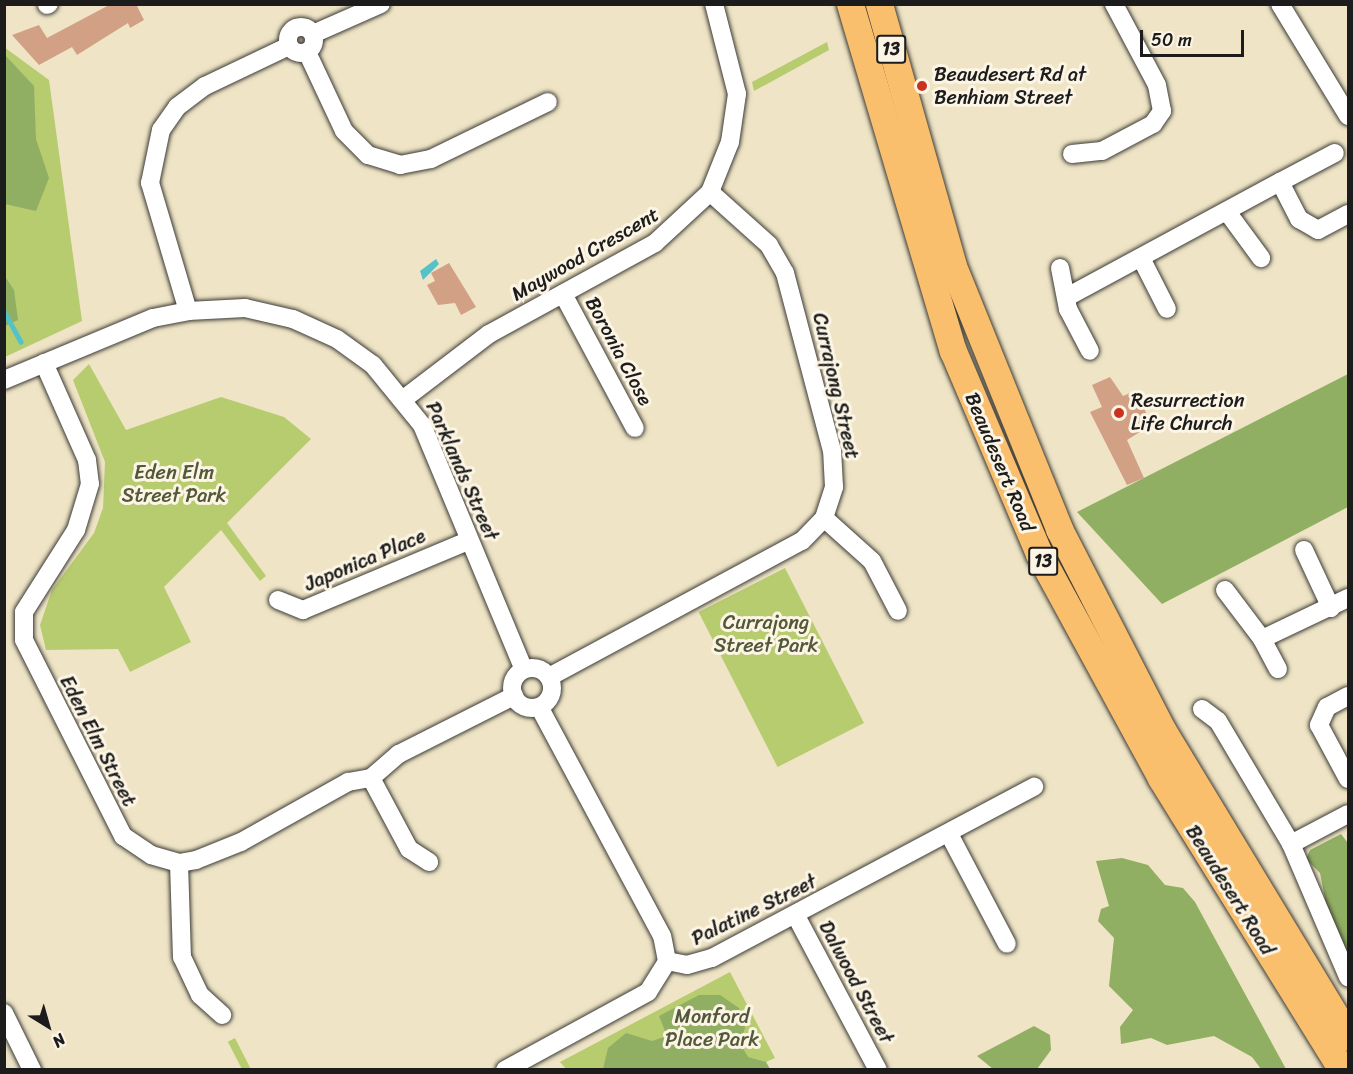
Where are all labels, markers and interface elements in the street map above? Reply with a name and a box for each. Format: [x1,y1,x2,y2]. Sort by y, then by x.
scale bar [1143,18,1246,56]
text: 50 m [1151,24,1192,56]
road number: 13 [876,34,906,64]
place label: Beaudesert Rd at Benhiam Street [934,62,1087,109]
marker: Beaudesert Rd at Benhiam Street [915,79,929,93]
street label: Maywood Crescent [507,202,663,306]
street label: Boronia Close [580,292,658,410]
street label: Currajong Street [807,310,865,462]
street label: Beaudesert Road [960,389,1040,535]
place label: Resurrection Life Church [1131,389,1245,436]
street label: Parklands Street [421,398,503,544]
marker: Resurrection Life Church [1112,406,1126,420]
park label: Eden Elm Street Park [122,460,226,507]
street label: Japonica Place [301,524,429,596]
road number: 13 [1028,546,1058,576]
park label: Currajong Street Park [714,611,818,658]
street label: Eden Elm Street [55,672,141,810]
street label: Beaudesert Road [1180,820,1280,960]
street label: Palatine Street [687,869,821,951]
street label: Dalwood Street [814,917,898,1047]
north arrow [18,996,78,1056]
park label: Monford Place Park [665,1005,759,1052]
text: N [46,1026,72,1056]

